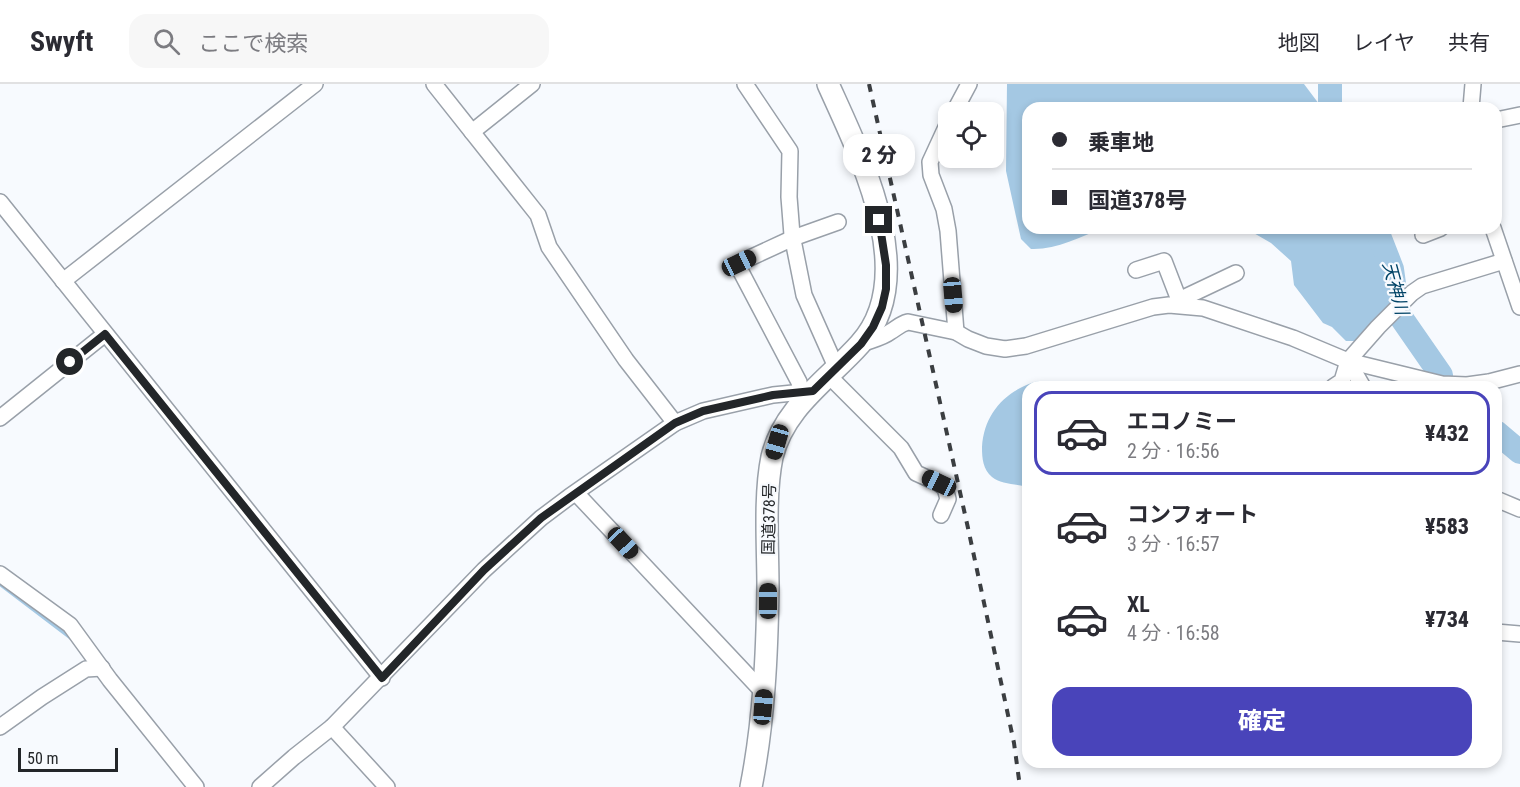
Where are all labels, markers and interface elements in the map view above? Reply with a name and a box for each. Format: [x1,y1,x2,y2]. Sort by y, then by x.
search box [129,14,549,68]
text: Swyft [30,25,93,58]
icon: search [150,25,183,58]
text: ここで検索 [198,31,308,56]
text: 地図 [1278,31,1320,55]
text: レイヤ [1353,31,1415,55]
text: 共有 [1448,31,1490,55]
map controls [938,102,1004,168]
button: locate [938,102,1004,168]
text: 乗車地 [1088,130,1154,155]
callout: 2 分 [843,133,915,175]
text: 2 分 [862,143,896,167]
text: 国道378号 [1088,188,1187,213]
route end [865,206,892,233]
car [719,247,759,279]
water label: 天神川 [1379,259,1414,319]
car [942,276,964,314]
route start [56,348,83,375]
icon: car [1055,406,1109,460]
text: エコノミー [1127,409,1237,434]
text: ¥432 [1425,421,1469,446]
car [763,422,791,462]
text: 2 分 · 16:56 [1127,439,1220,463]
car [919,467,959,499]
street label: 国道378号 [759,483,779,555]
icon: car [1055,499,1109,553]
text: コンフォート [1127,502,1258,527]
text: ¥583 [1425,514,1469,539]
car [604,524,642,562]
text: 3 分 · 16:57 [1127,532,1220,556]
car [759,583,777,619]
icon: car [1055,592,1109,646]
text: XL [1127,592,1150,617]
text: ¥734 [1425,607,1469,632]
text: 4 分 · 16:58 [1127,621,1220,645]
button: 確定 [1052,687,1472,756]
car [752,688,774,726]
scale bar [18,745,118,772]
text: 50 m [27,749,59,768]

